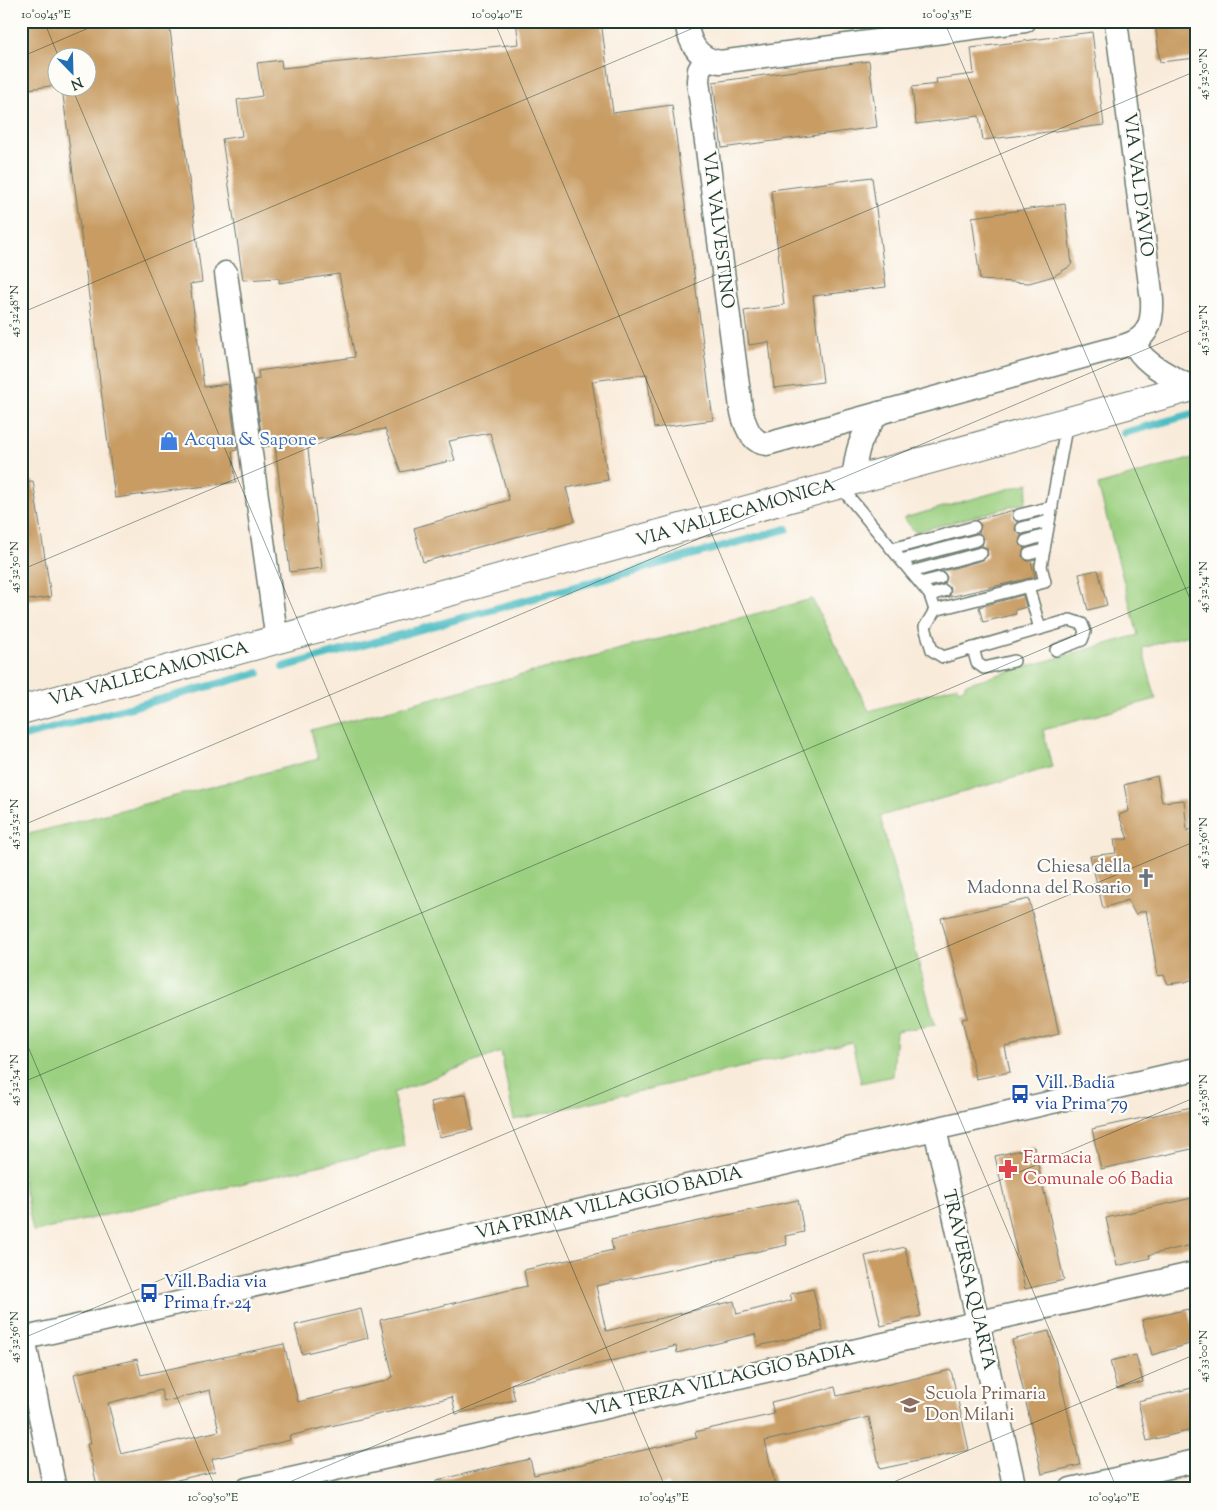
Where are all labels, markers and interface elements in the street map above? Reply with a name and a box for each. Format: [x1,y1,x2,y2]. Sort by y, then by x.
text: 10°09'45"E [21,6,71,24]
text: 10°09'40"E [471,6,523,24]
text: 10°09'35"E [922,6,972,24]
north arrow [48,48,98,98]
text: 45°32'50"N [1195,48,1213,100]
text: N [67,71,85,94]
street label: VIA VAL D'AVIO [1115,111,1159,259]
street label: VIA VALVESTINO [694,150,740,310]
text: 45°32'48"N [6,284,24,337]
text: 45°32'52"N [1195,304,1213,355]
place label: Acqua & Sapone [184,428,317,454]
shop icon: Acqua & Sapone [158,430,180,452]
street label: VIA VALLECAMONICA [633,473,839,555]
text: 45°32'50"N [6,541,24,593]
text: 45°32'54"N [1195,561,1213,613]
street label: VIA VALLECAMONICA [46,636,252,714]
text: 45°32'52"N [6,798,24,849]
text: 45°32'56"N [1195,817,1213,869]
place label: Chiesa della Madonna del Rosario [967,855,1131,902]
church icon: Chiesa della Madonna del Rosario [1135,867,1157,889]
text: 45°32'54"N [6,1054,24,1106]
place label: Vill. Badia via Prima 79 [1035,1071,1128,1118]
text: 45°32'58"N [1195,1074,1213,1126]
bus stop icon: Vill. Badia via Prima 79 [1009,1083,1031,1105]
place label: Farmacia Comunale 06 Badia [1023,1146,1173,1193]
pharmacy icon: Farmacia Comunale 06 Badia [997,1158,1019,1180]
street label: VIA PRIMA VILLAGGIO BADIA [473,1160,746,1247]
street label: TRAVERSA QUARTA [935,1187,1002,1373]
place label: Vill.Badia via Prima fr. 24 [164,1270,267,1317]
bus stop icon: Vill.Badia via Prima fr. 24 [138,1282,160,1304]
text: 45°32'56"N [6,1311,24,1363]
text: 45°33'00"N [1195,1329,1213,1382]
street label: VIA TERZA VILLAGGIO BADIA [584,1337,858,1425]
place label: Scuola Primaria Don Milani [925,1382,1046,1429]
school or university icon: Scuola Primaria Don Milani [899,1394,921,1416]
text: 10°09'50"E [188,1489,239,1507]
text: 10°09'45"E [639,1489,689,1507]
text: 10°09'40"E [1088,1489,1140,1507]

